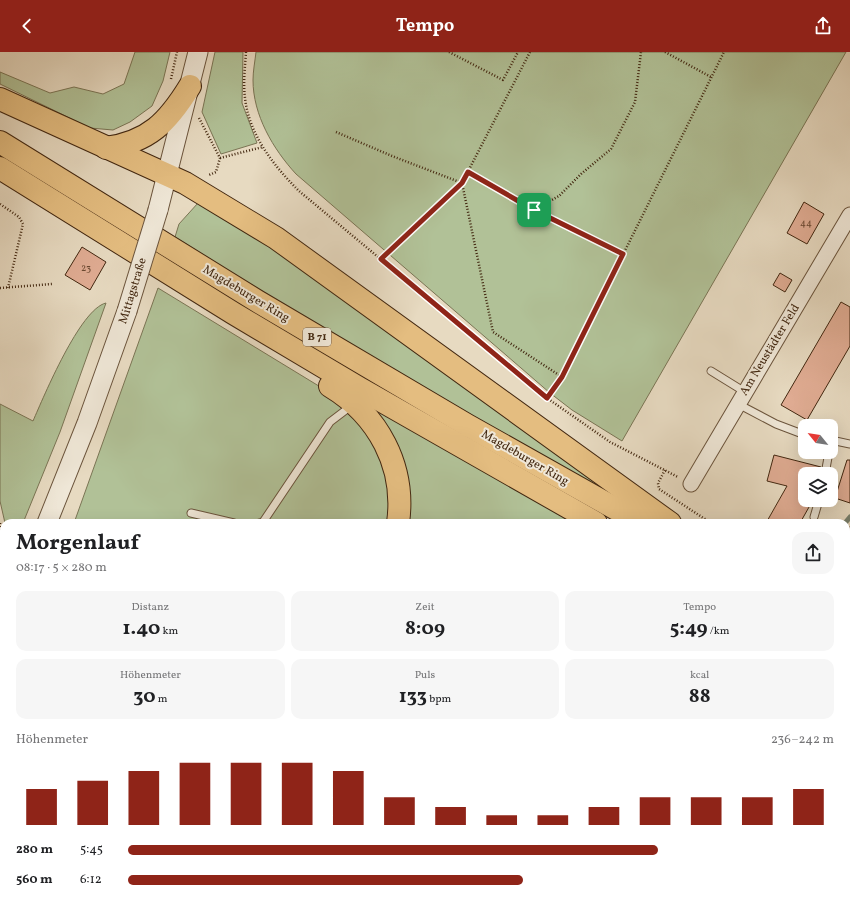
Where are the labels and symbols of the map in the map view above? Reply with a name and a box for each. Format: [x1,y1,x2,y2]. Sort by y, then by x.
pin [517,193,551,227]
house number: 44 [800,216,812,230]
street label: Mittagstraße [115,256,151,326]
house number: 23 [81,261,91,275]
street label: Magdeburger Ring [200,262,292,326]
street label: Am Neustädter Feld [736,301,804,399]
road number: B 71 [303,328,331,346]
north arrow [798,419,838,459]
street label: Magdeburger Ring [478,426,572,490]

